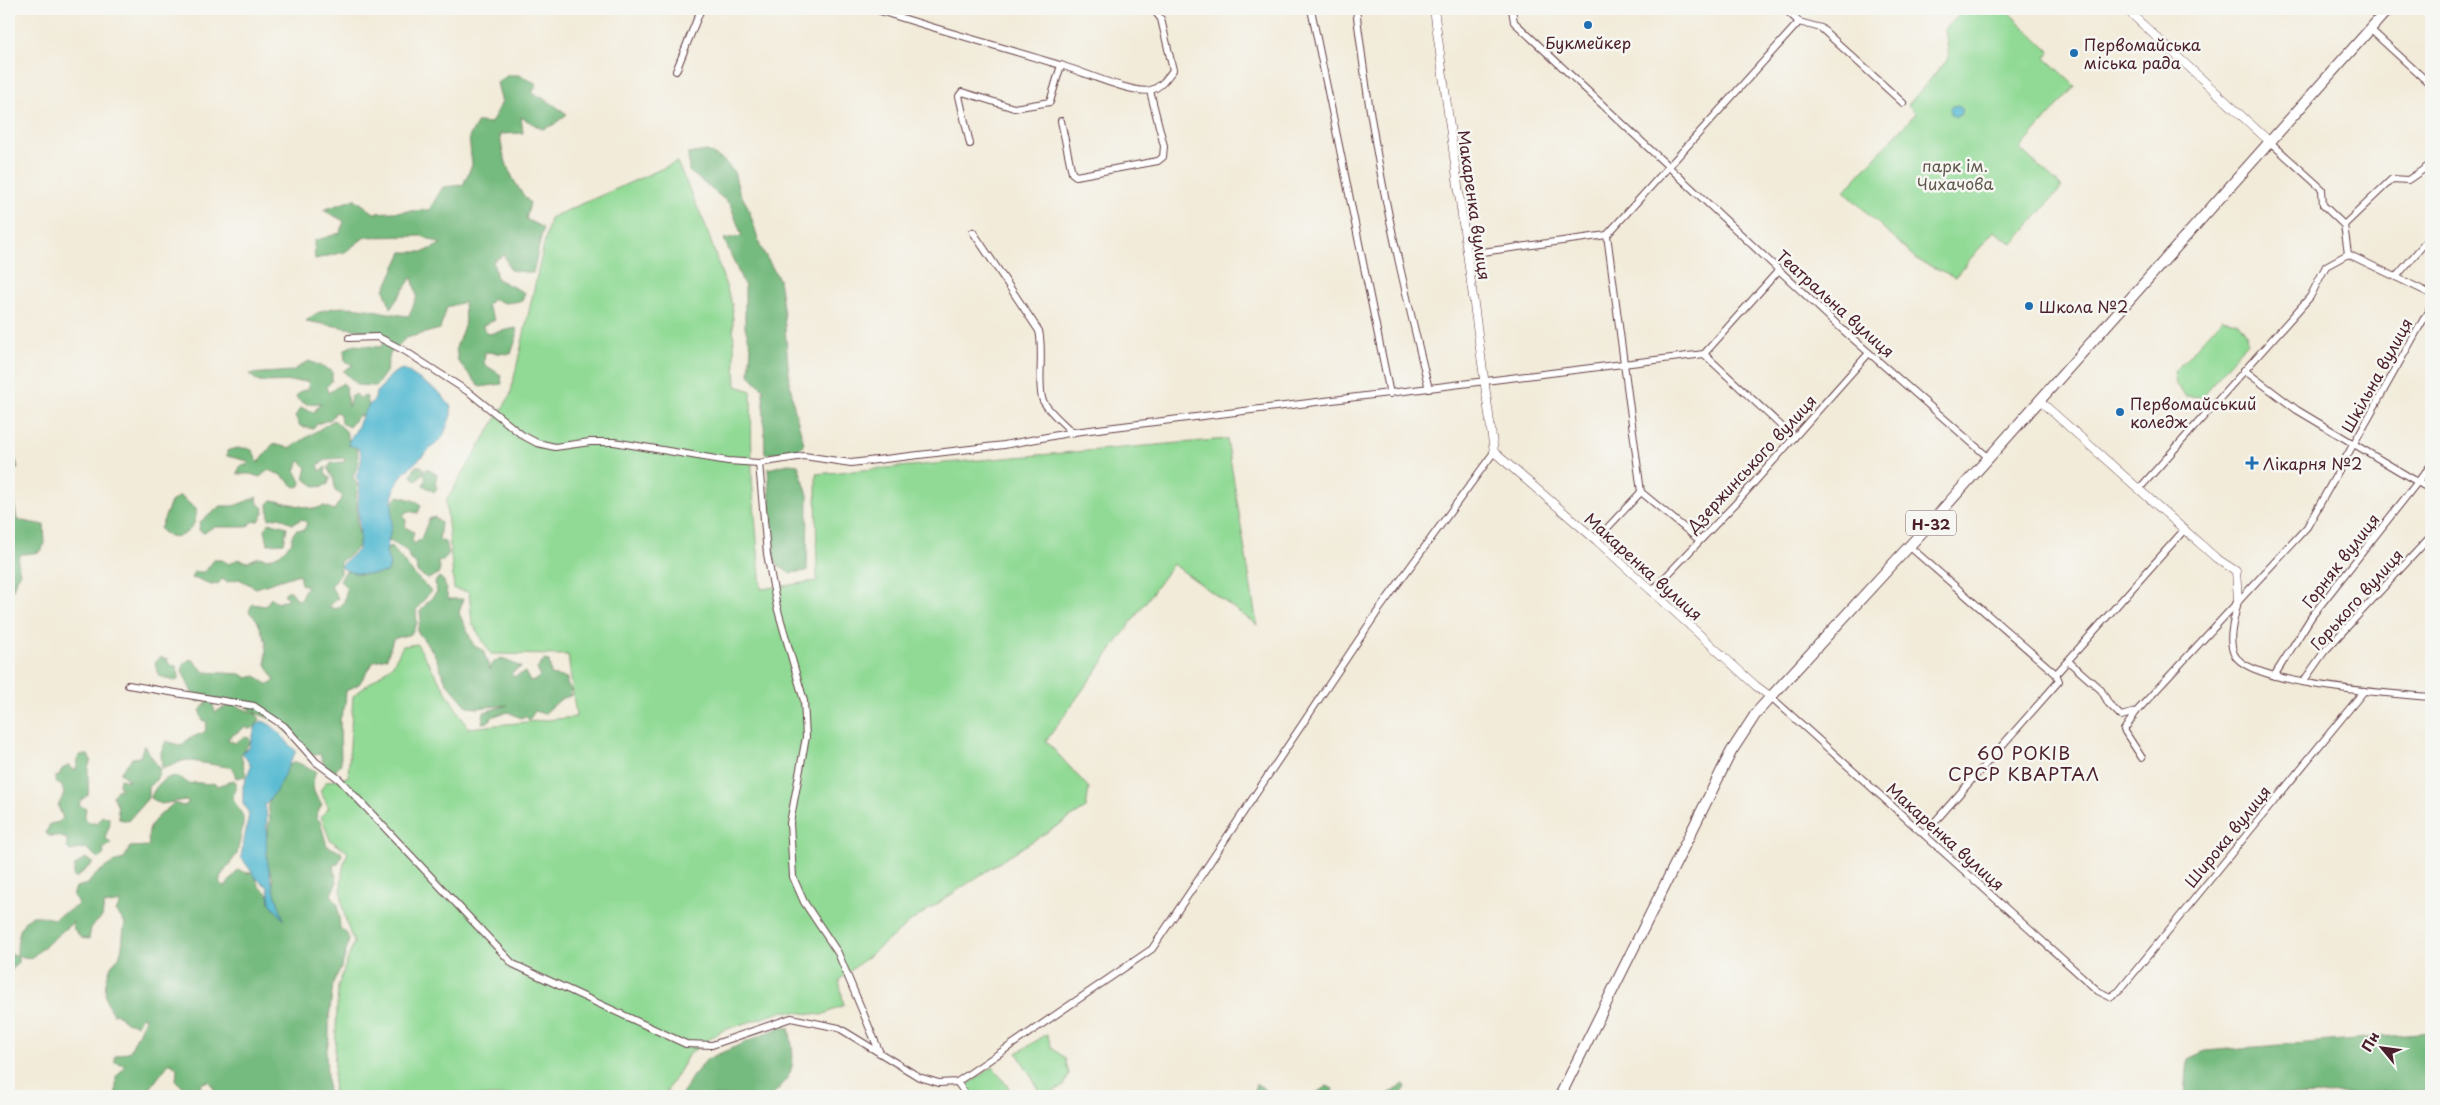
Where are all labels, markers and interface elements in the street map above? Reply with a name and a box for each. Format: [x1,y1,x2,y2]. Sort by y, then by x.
marker: Букмейкер [1582,19,1594,31]
place label: Букмейкер [1545,30,1631,54]
place label: Первомайська міська рада [2084,32,2201,74]
marker: Первомайська міська рада [2068,47,2080,59]
street label: Макаренка вулиця [1453,128,1497,282]
park label: парк ім. Чихачова [1917,153,1993,195]
street label: Театральна вулиця [1772,243,1900,363]
place label: Школа №2 [2039,294,2128,318]
marker: Школа №2 [2023,300,2035,312]
street label: Шкільна вулиця [2335,313,2417,437]
street label: Дзержинського вулиця [1680,389,1821,538]
place label: Первомайський коледж [2130,391,2256,433]
marker: Первомайський коледж [2114,406,2126,418]
place label: Лікарня №2 [2263,451,2362,475]
marker: Лікарня №2 [2245,456,2259,470]
street label: Макаренка вулиця [1580,506,1708,626]
street label: Горняк вулиця [2296,508,2384,612]
road number: Н-32 [1906,510,1956,536]
street label: Горького вулиця [2304,543,2408,655]
district label: 60 РОКІВ СРСР КВАРТАЛ [1948,739,2100,787]
street label: Макаренка вулиця [1882,776,2010,896]
street label: Широка вулиця [2178,780,2276,892]
north arrow [2358,1022,2408,1072]
text: Пн [2356,1027,2384,1055]

